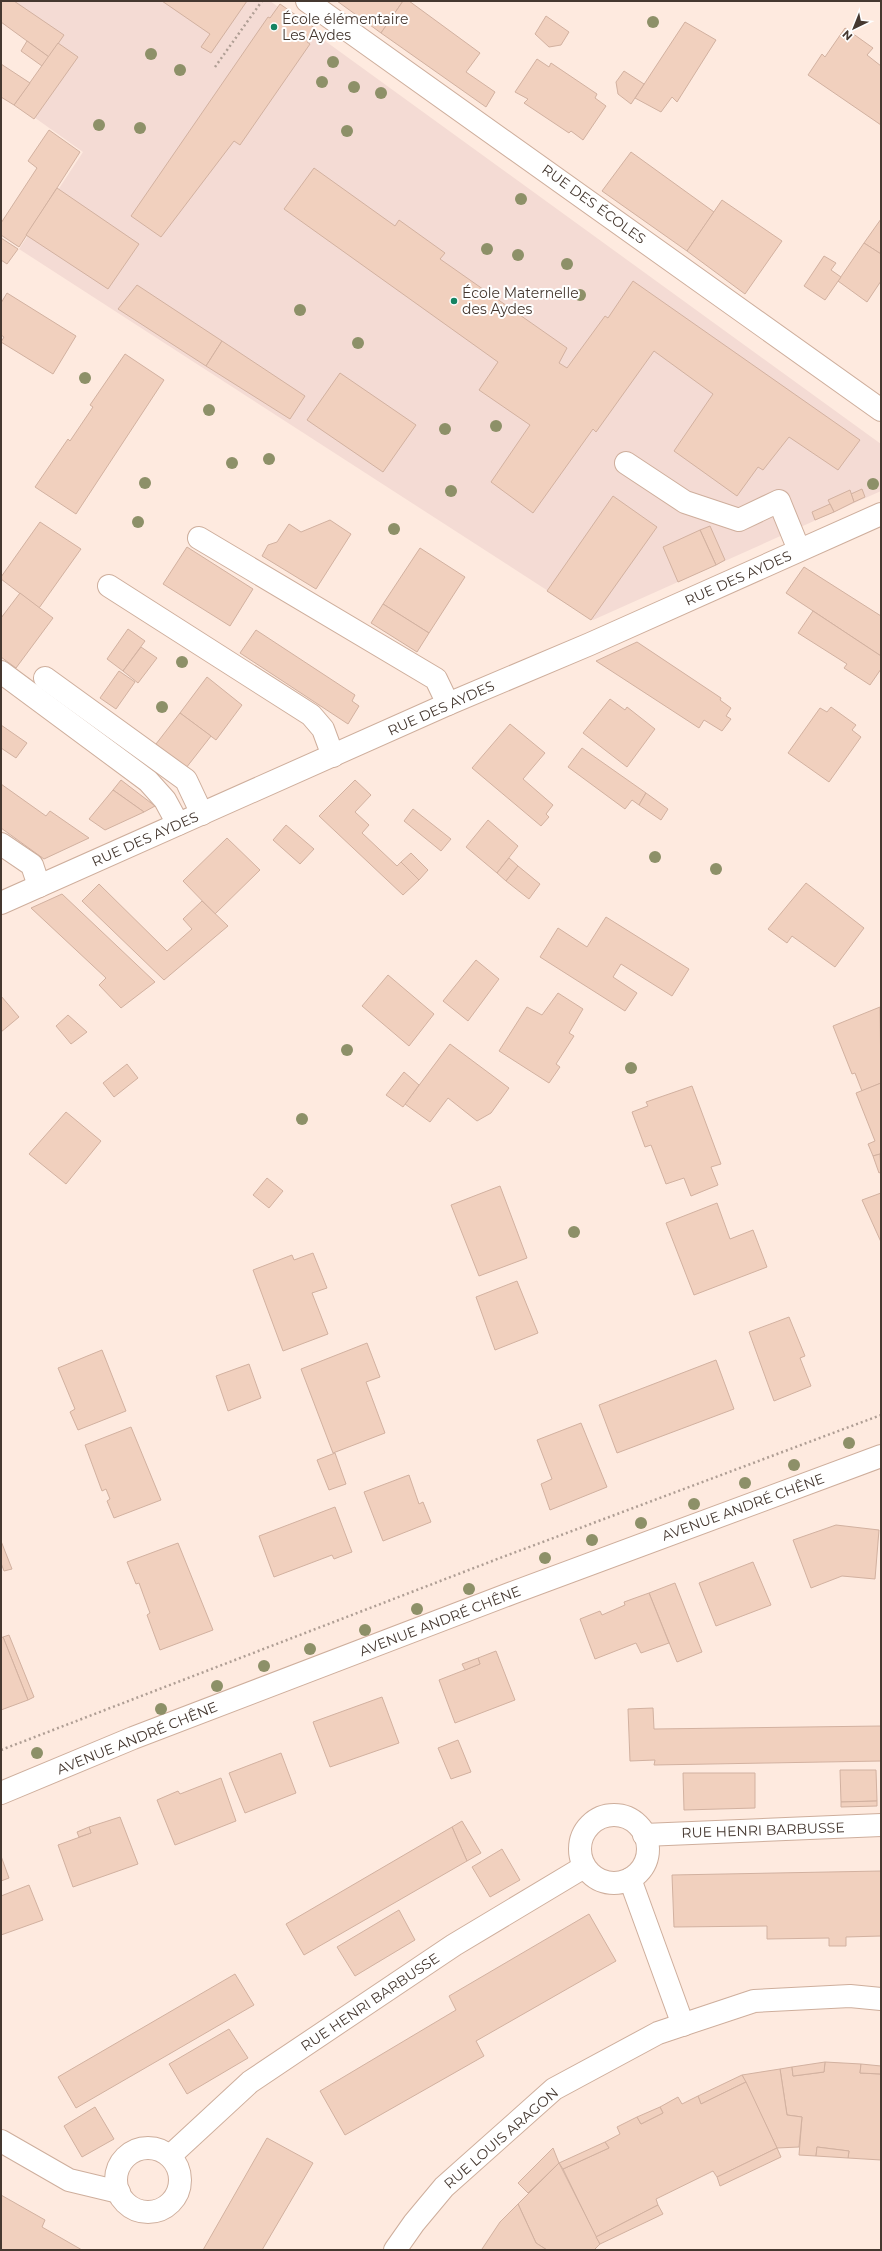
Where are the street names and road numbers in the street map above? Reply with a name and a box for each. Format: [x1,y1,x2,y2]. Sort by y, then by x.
street label: RUE DES ÉCOLES [538,160,650,248]
street label: RUE DES AYDES [682,546,794,610]
street label: RUE DES AYDES [385,676,497,740]
street label: RUE DES AYDES [89,807,201,871]
street label: AVENUE ANDRÉ CHÊNE [659,1469,827,1545]
street label: AVENUE ANDRÉ CHÊNE [357,1582,523,1660]
street label: AVENUE ANDRÉ CHÊNE [54,1698,220,1778]
street label: RUE HENRI BARBUSSE [681,1818,845,1842]
street label: RUE HENRI BARBUSSE [297,1949,443,2055]
street label: RUE LOUIS ARAGON [440,2083,562,2193]

